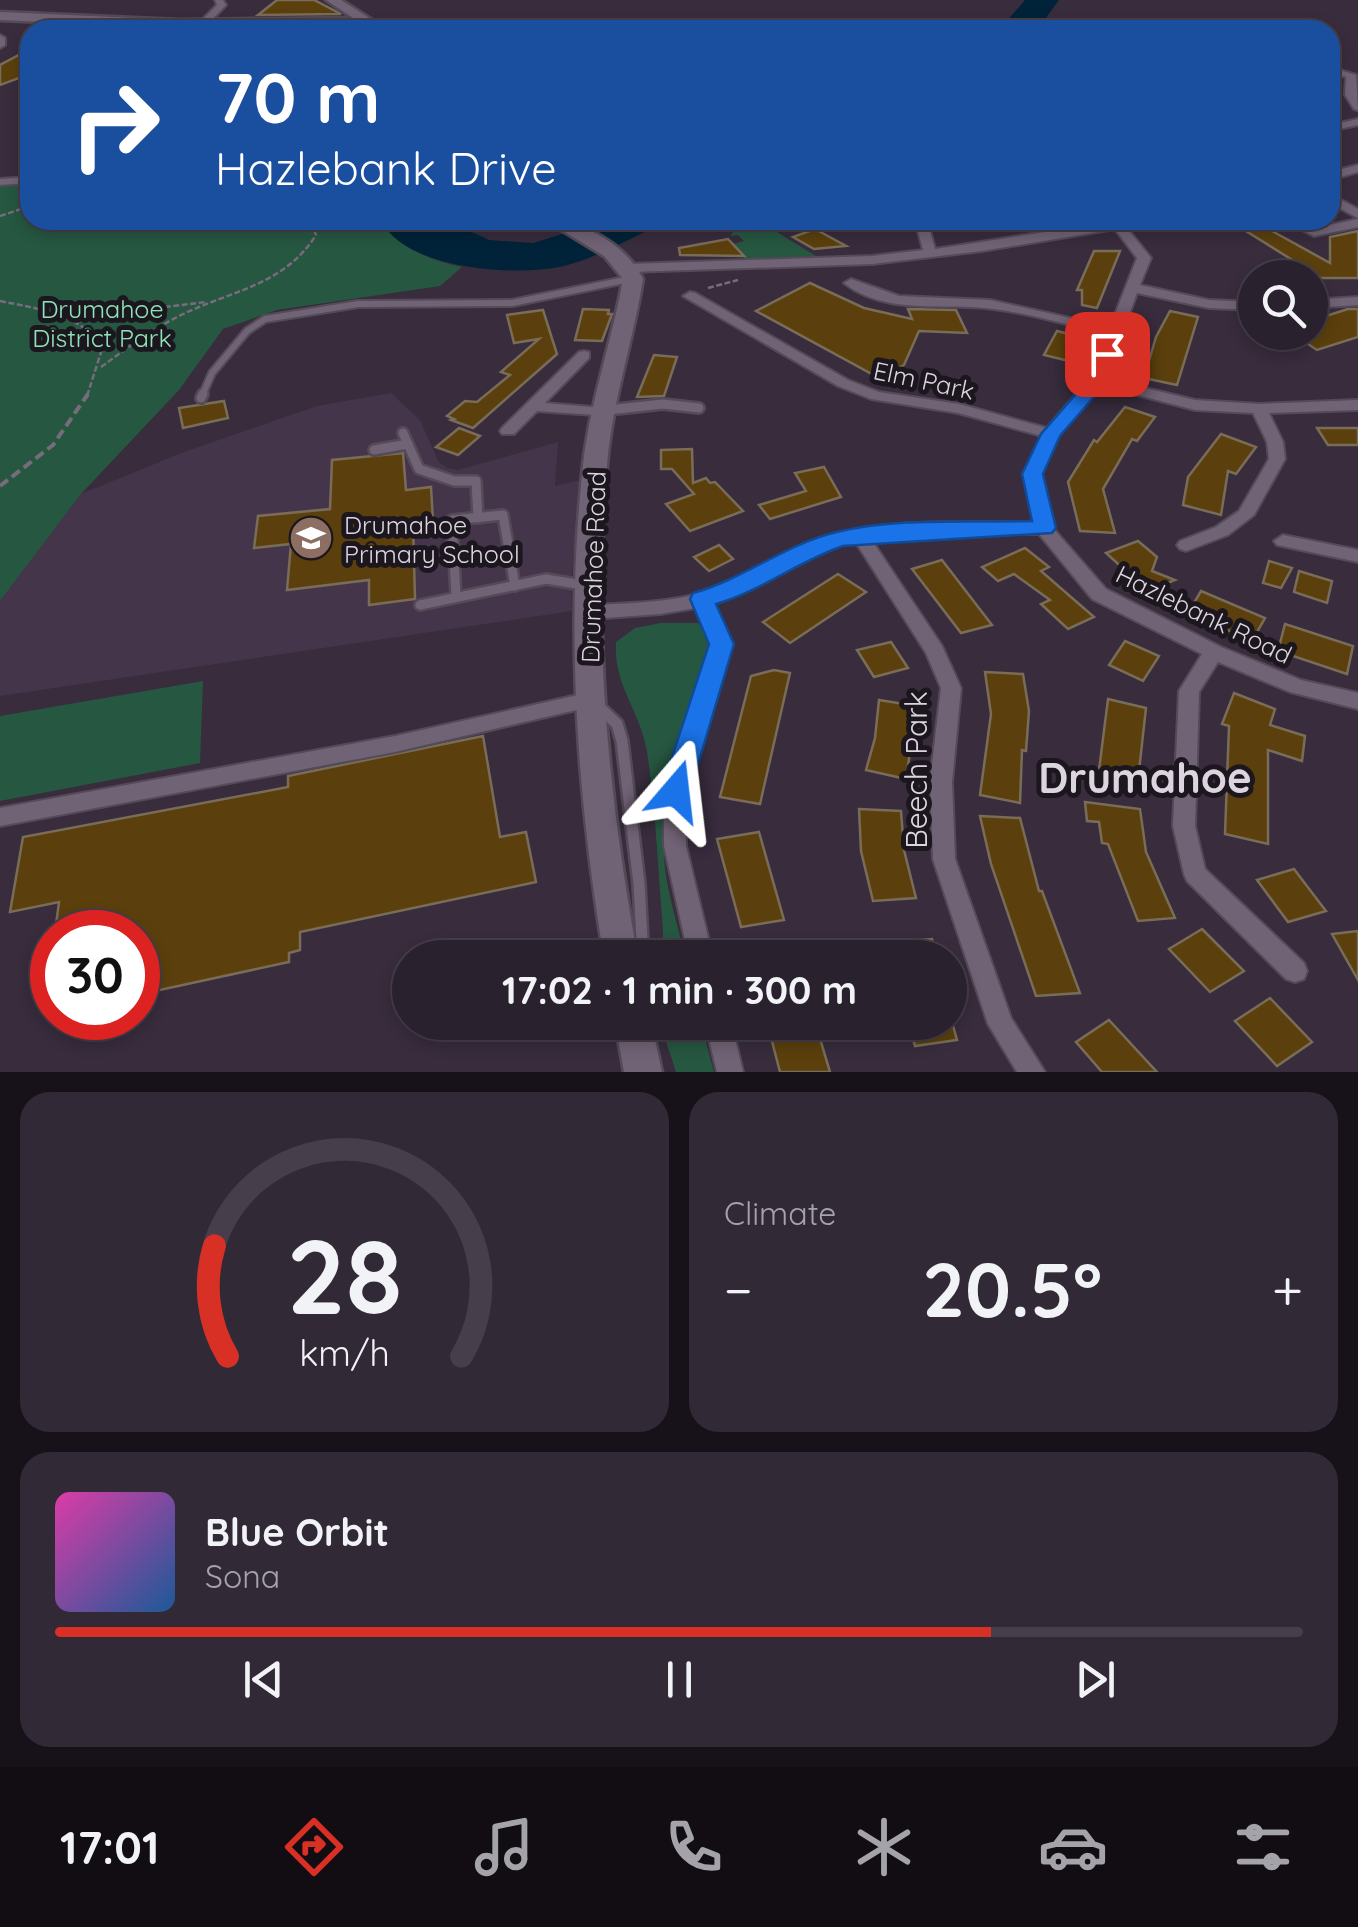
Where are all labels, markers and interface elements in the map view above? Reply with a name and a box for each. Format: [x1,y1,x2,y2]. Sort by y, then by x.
text: 70 m [215,53,381,141]
icon: right [50,60,180,190]
text: Hazlebank Drive [215,140,557,196]
map controls [1238,260,1328,350]
button: search [1238,260,1328,350]
park label: Drumahoe District Park [32,293,172,353]
pin [1065,312,1150,397]
icon: arrive [1080,327,1135,382]
street label: Elm Park [871,354,977,406]
street label: Drumahoe Road [574,470,612,664]
place label: Drumahoe Primary School [344,509,520,569]
school or university icon: Drumahoe Primary School [288,515,334,561]
street label: Hazlebank Road [1111,558,1297,670]
street label: Beech Park [897,691,935,849]
position arrow [624,739,728,843]
district label: Drumahoe [1038,751,1252,804]
speed limit sign: 30 [30,910,160,1040]
text: 17:02 · 1 min · 300 m [502,966,857,1014]
text: Climate [724,1193,836,1233]
text: 28 [286,1210,403,1340]
text: 20.5° [922,1242,1102,1336]
text: − [724,1255,753,1324]
text: + [1272,1255,1303,1324]
text: km/h [299,1330,390,1375]
text: Blue Orbit [205,1508,389,1556]
text: Sona [205,1556,280,1596]
icon: previous [236,1652,291,1707]
icon: pause [652,1652,707,1707]
icon: next [1068,1652,1123,1707]
icon: directions [279,1812,349,1882]
icon: music [469,1812,539,1882]
icon: phone [659,1812,729,1882]
icon: climate [849,1812,919,1882]
icon: car [1038,1812,1108,1882]
icon: filters [1228,1812,1298,1882]
text: 17:01 [60,1819,160,1875]

